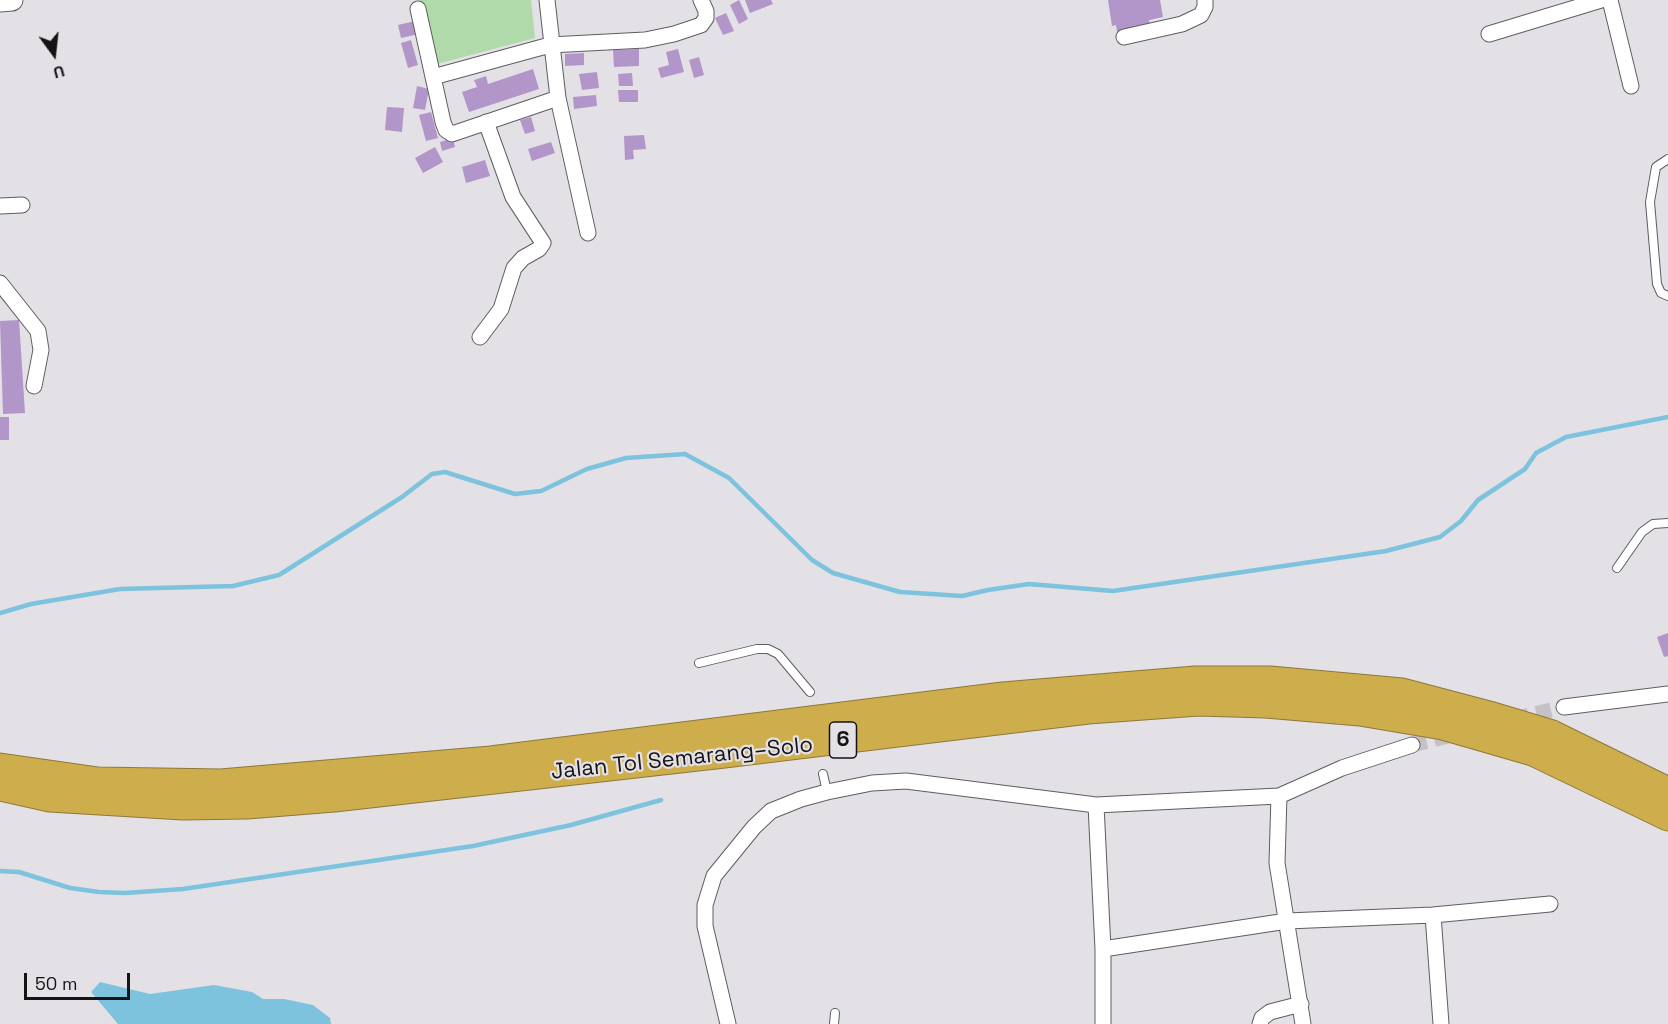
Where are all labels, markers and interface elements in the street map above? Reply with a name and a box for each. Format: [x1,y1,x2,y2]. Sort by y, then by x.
north arrow [24,24,84,84]
text: U [51,60,67,83]
road number: 6 [830,722,856,758]
street label: Jalan Tol Semarang–Solo [550,732,814,786]
scale bar [27,961,134,999]
text: 50 m [35,972,77,995]

